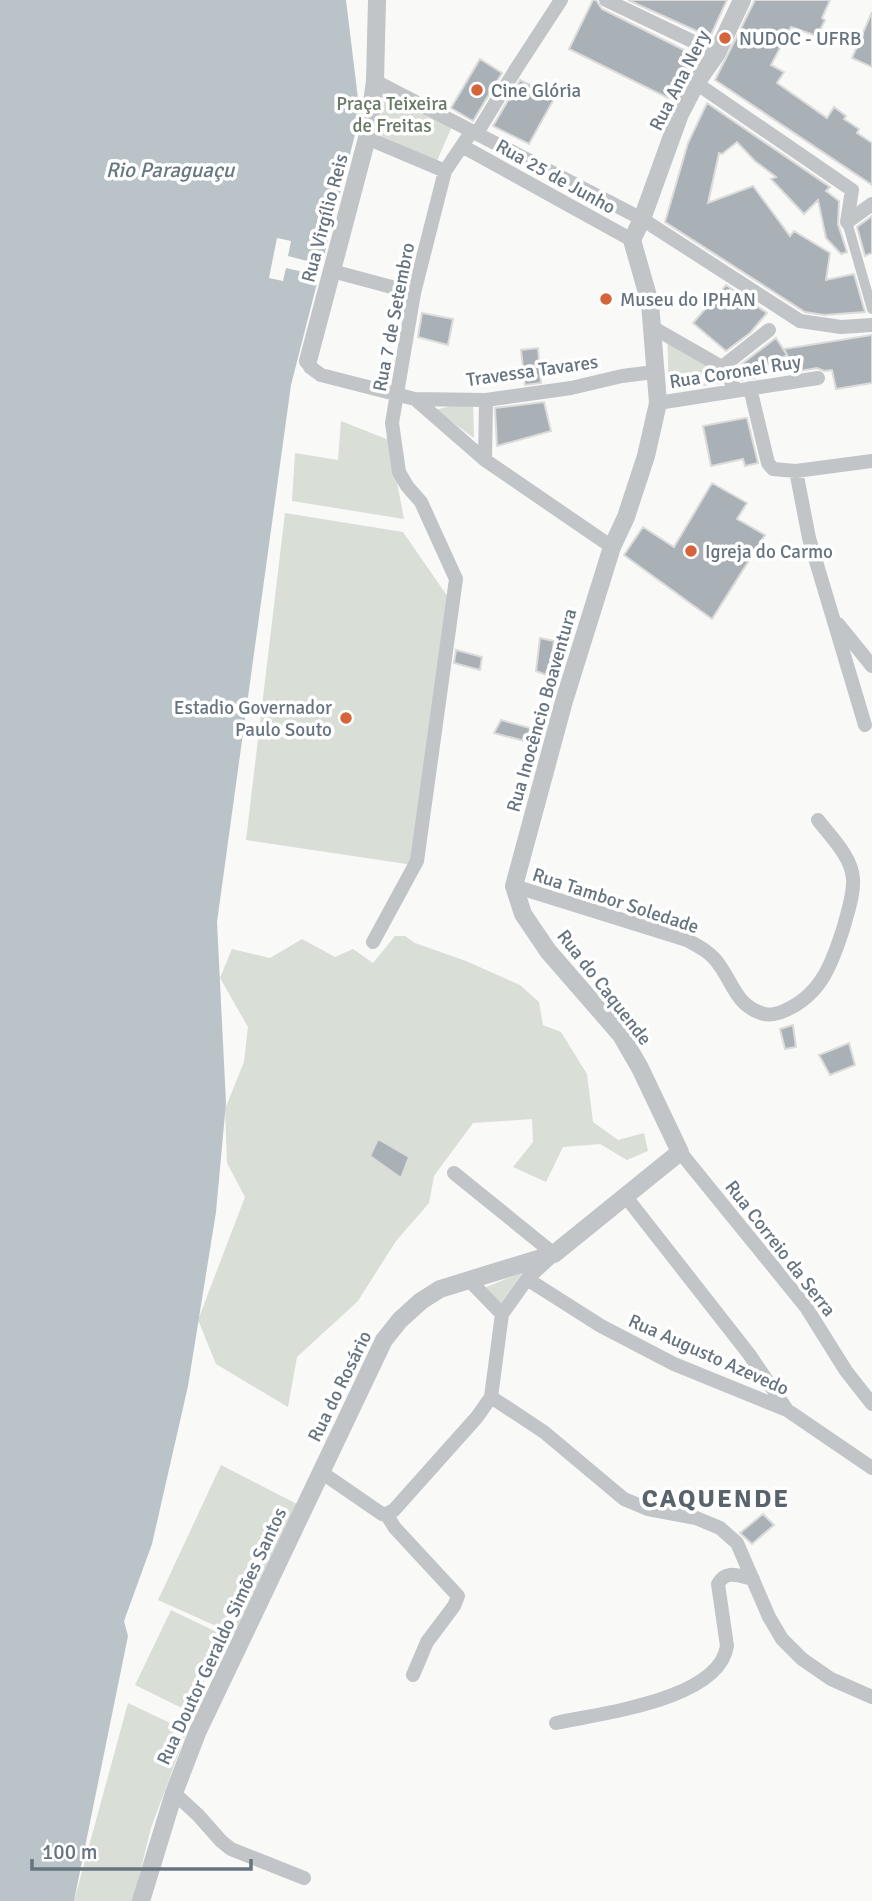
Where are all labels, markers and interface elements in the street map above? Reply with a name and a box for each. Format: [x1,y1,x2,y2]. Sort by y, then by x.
street label: Rua Ana Nery [644,26,716,135]
place label: NUDOC - UFRB [739,27,861,51]
marker: NUDOC - UFRB [717,30,733,46]
place label: Cine Glória [491,79,581,103]
marker: Cine Glória [469,82,485,98]
park label: Praça Teixeira de Freitas [336,92,448,138]
street label: Rua 25 de Junho [491,134,620,220]
street label: Rua Virgílio Reis [296,151,354,285]
water label: Rio Paraguaçu [106,157,236,183]
street label: Rua 7 de Setembro [368,241,420,394]
place label: Museu do IPHAN [620,288,756,312]
marker: Museu do IPHAN [598,291,614,307]
street label: Travessa Tavares [465,350,600,392]
street label: Rua Coronel Ruy [668,350,803,394]
place label: Igreja do Carmo [705,540,833,564]
marker: Igreja do Carmo [683,543,699,559]
street label: Rua Inocêncio Boaventura [501,606,583,815]
place label: Estadio Governador Paulo Souto [174,696,332,742]
marker: Estadio Governador Paulo Souto [338,710,354,726]
street label: Rua Tambor Soledade [529,863,702,939]
street label: Rua do Caquende [552,925,657,1050]
street label: Rua Correio da Serra [720,1176,841,1321]
street label: Rua Augusto Azevedo [625,1309,793,1401]
street label: Rua do Rosário [303,1327,377,1446]
district label: CAQUENDE [642,1483,790,1515]
street label: Rua Doutor Geraldo Simões Santos [152,1504,292,1769]
scale bar [32,1828,250,1872]
text: 100 m [42,1839,97,1865]

